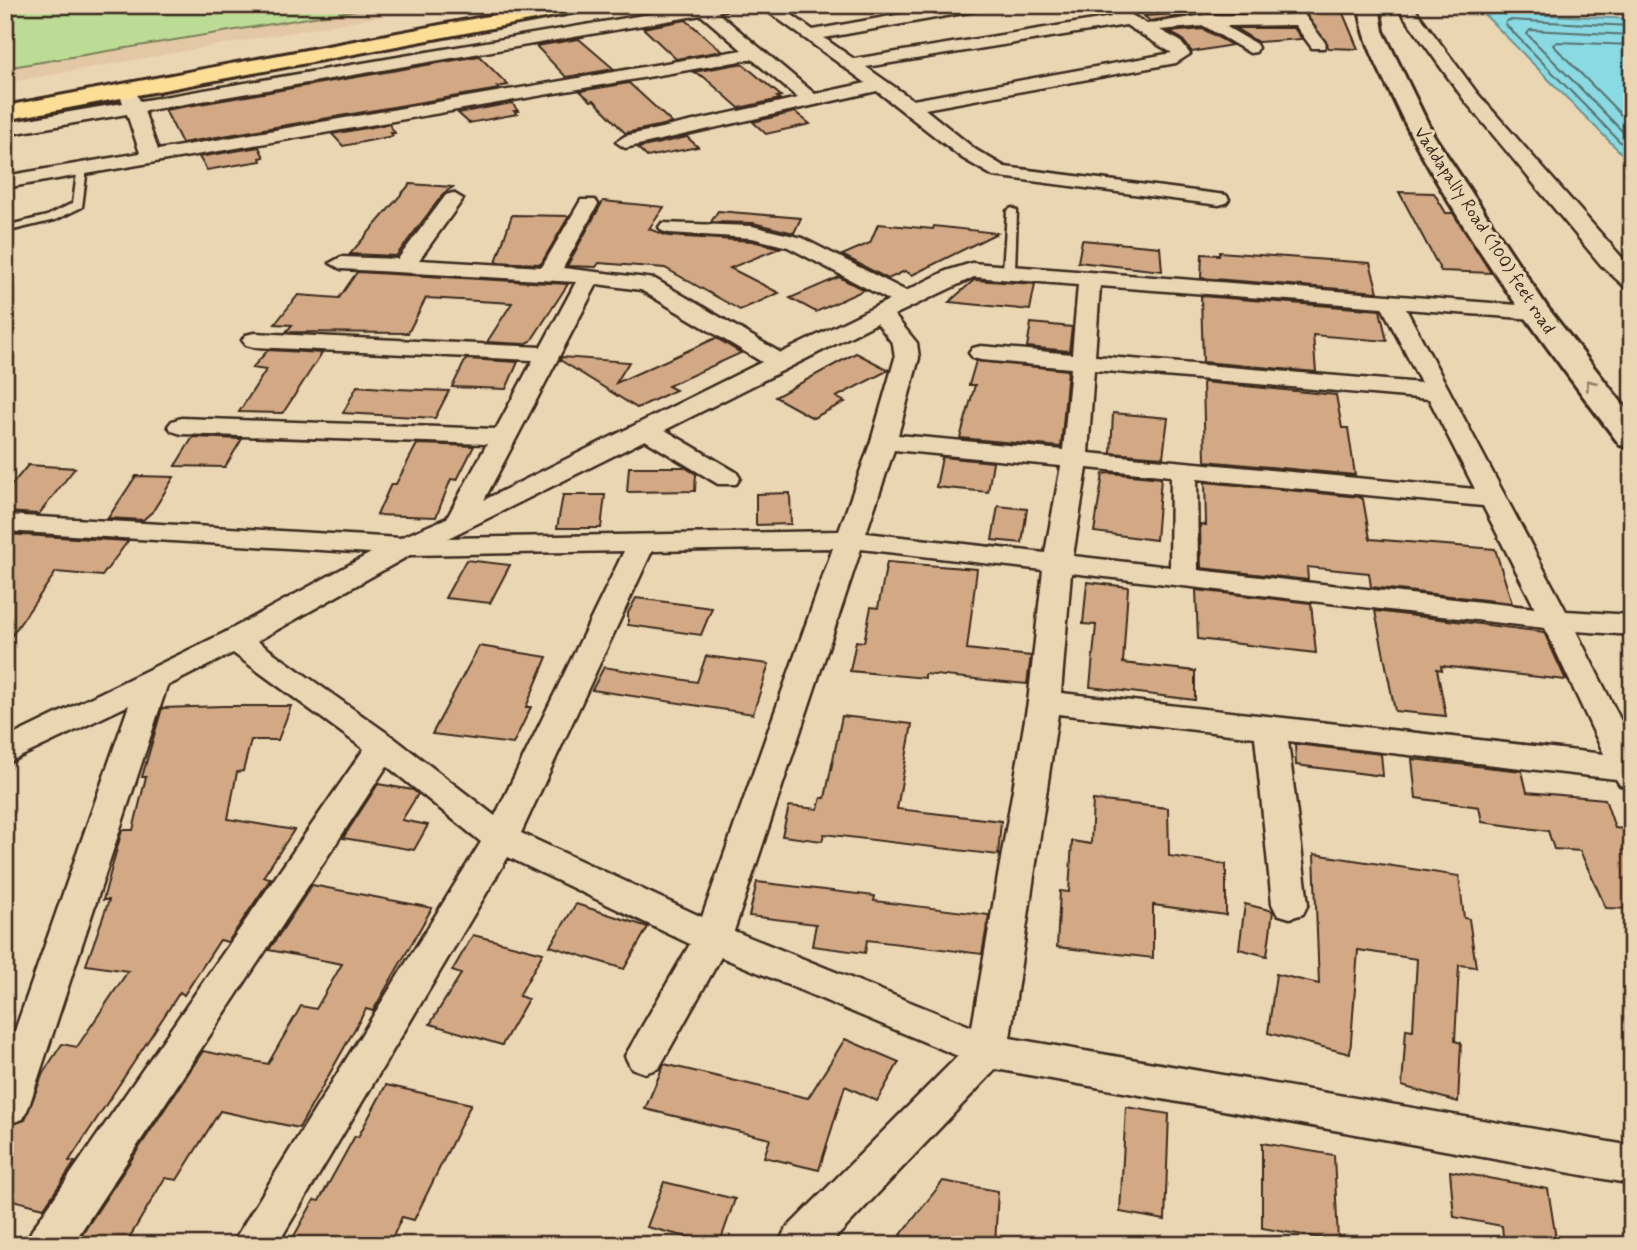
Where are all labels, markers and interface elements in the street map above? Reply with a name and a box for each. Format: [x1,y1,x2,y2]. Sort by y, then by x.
street label: Vaddapally Road (100) feet road [1408,122,1560,339]
one-way arrow [1586,379,1599,392]

